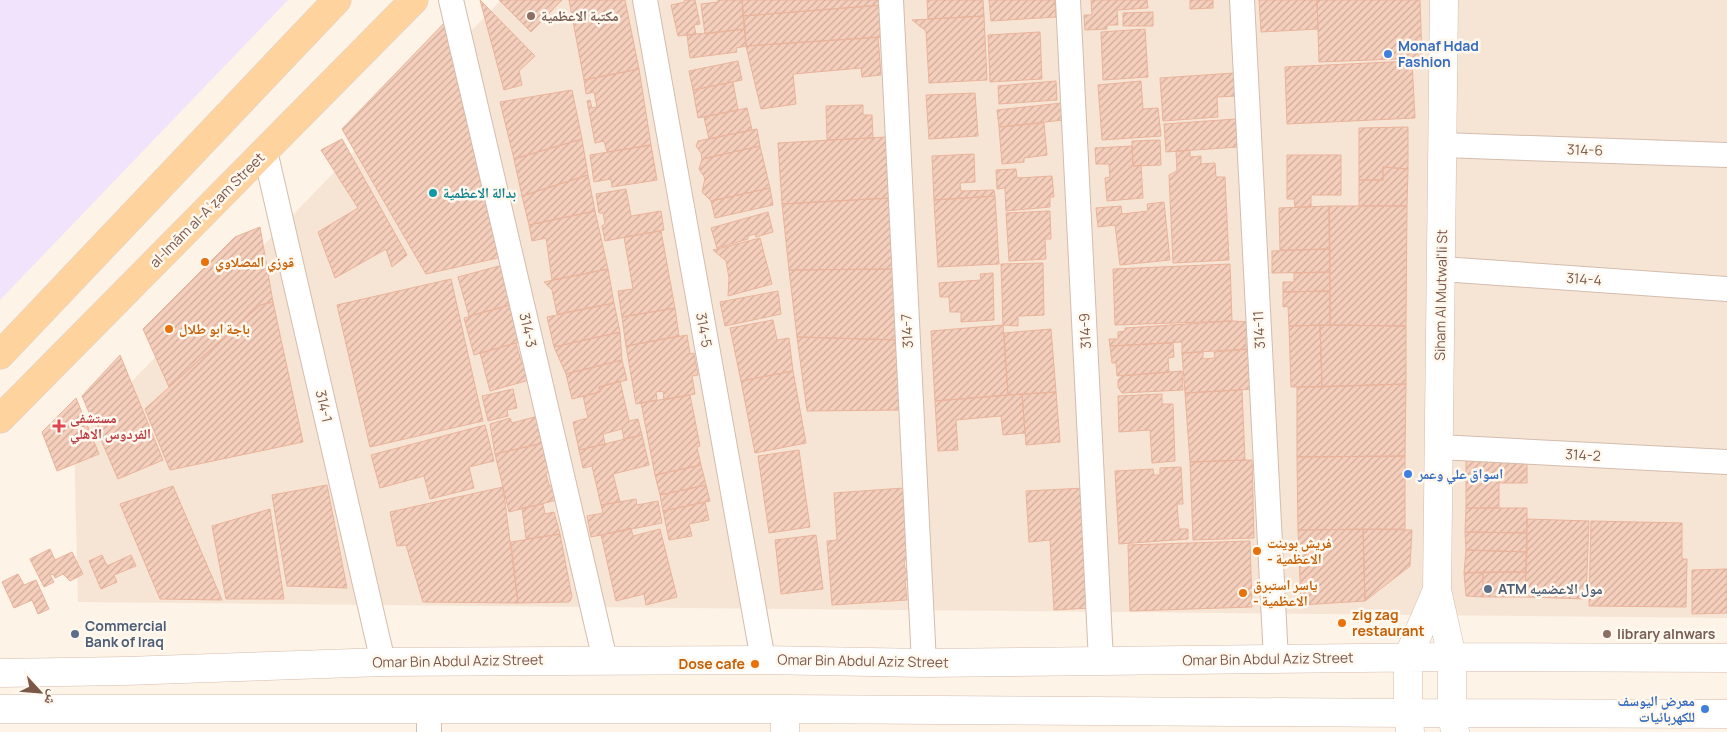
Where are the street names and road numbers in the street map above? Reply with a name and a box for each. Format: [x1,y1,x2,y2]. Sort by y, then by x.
street label: 314-6 [1567,139,1603,160]
street label: al-Imām al-Aʿẓam Street [145,148,269,271]
street label: Siham Al Mutwal'li St [1430,229,1451,361]
street label: 314-4 [1566,268,1602,289]
street label: 314-11 [1248,310,1269,350]
street label: 314-3 [515,311,542,349]
street label: 314-5 [692,311,717,349]
street label: 314-7 [896,313,917,349]
street label: 314-9 [1074,313,1095,350]
street label: 314-1 [312,388,337,424]
street label: 314-2 [1565,444,1601,465]
street label: Omar Bin Abdul Aziz Street [1182,647,1354,669]
street label: Omar Bin Abdul Aziz Street [372,649,544,671]
street label: Omar Bin Abdul Aziz Street [777,650,949,672]

